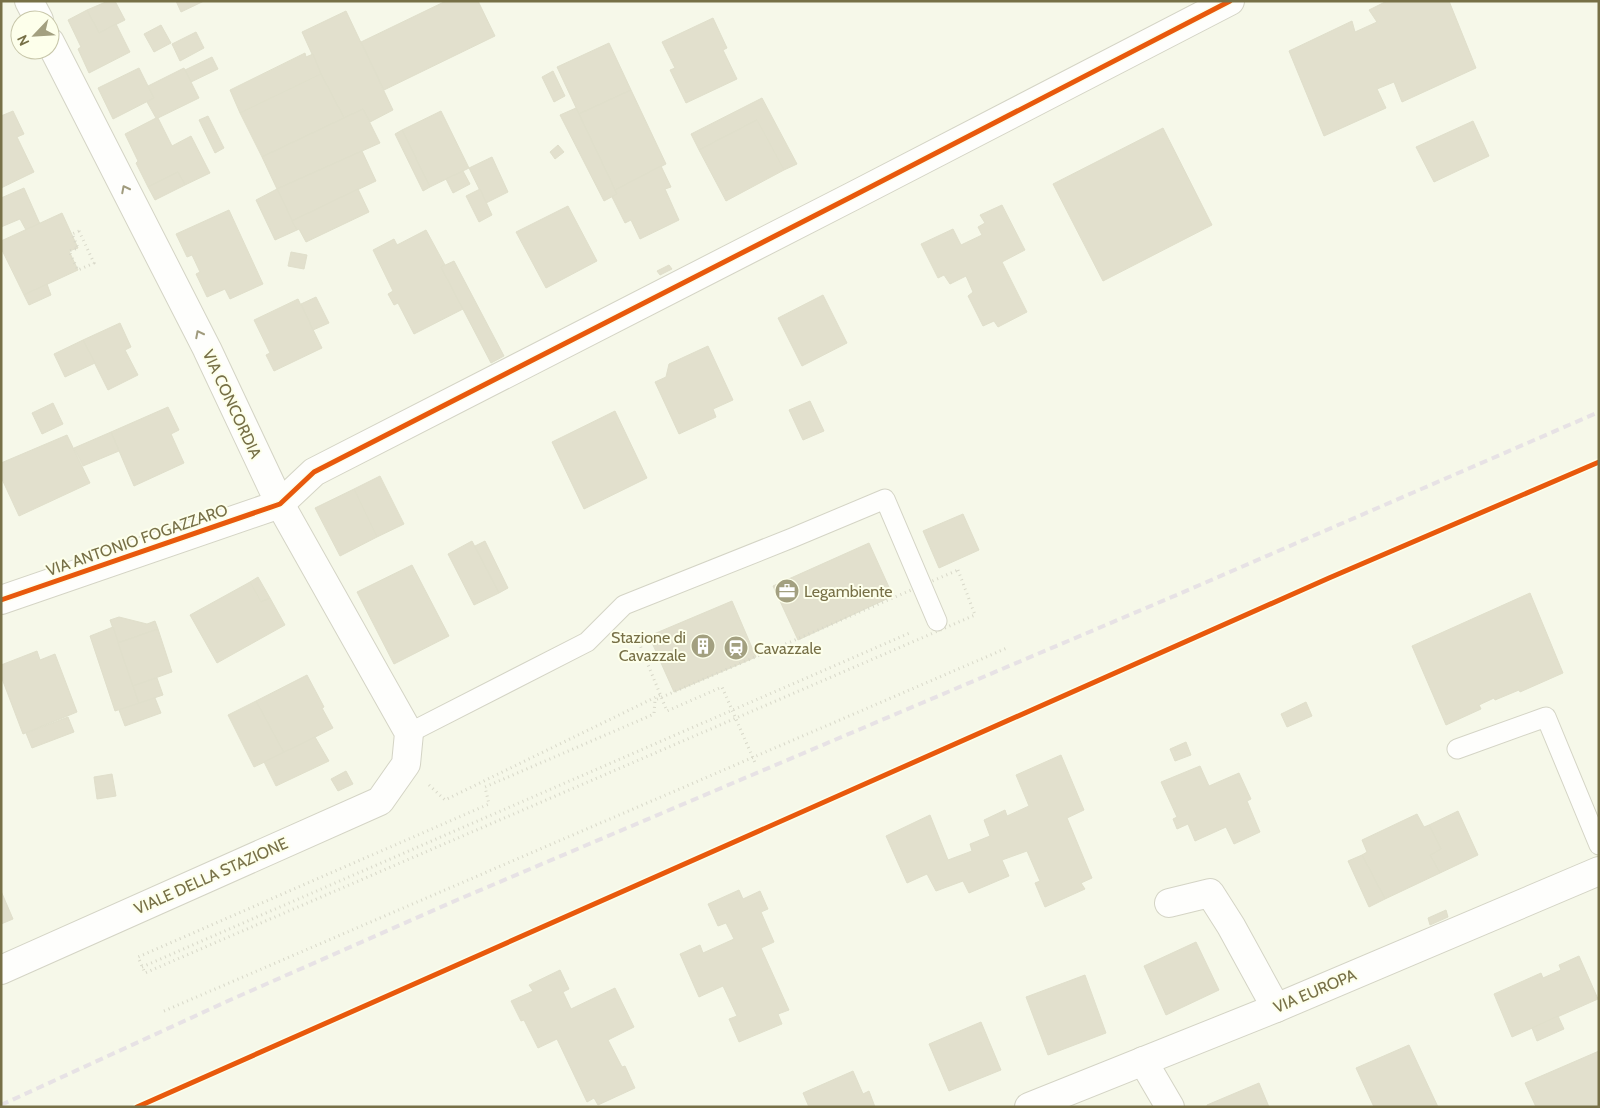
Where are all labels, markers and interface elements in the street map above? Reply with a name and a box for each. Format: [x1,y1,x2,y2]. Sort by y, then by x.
north arrow [10,10,60,60]
text: N [13,32,33,49]
one-way arrow [121,185,131,194]
one-way arrow [195,330,205,339]
street label: VIA CONCORDIA [199,347,266,461]
street label: VIA ANTONIO FOGAZZARO [44,500,230,580]
office icon: Legambiente [774,578,800,604]
place label: Legambiente [804,582,893,601]
place label: Stazione di Cavazzale [611,628,686,665]
building icon: Stazione di Cavazzale [690,633,716,659]
station icon: Cavazzale [723,635,749,661]
place label: Cavazzale [754,639,821,658]
street label: VIALE DELLA STAZIONE [131,833,291,919]
street label: VIA EUROPA [1271,965,1359,1017]

